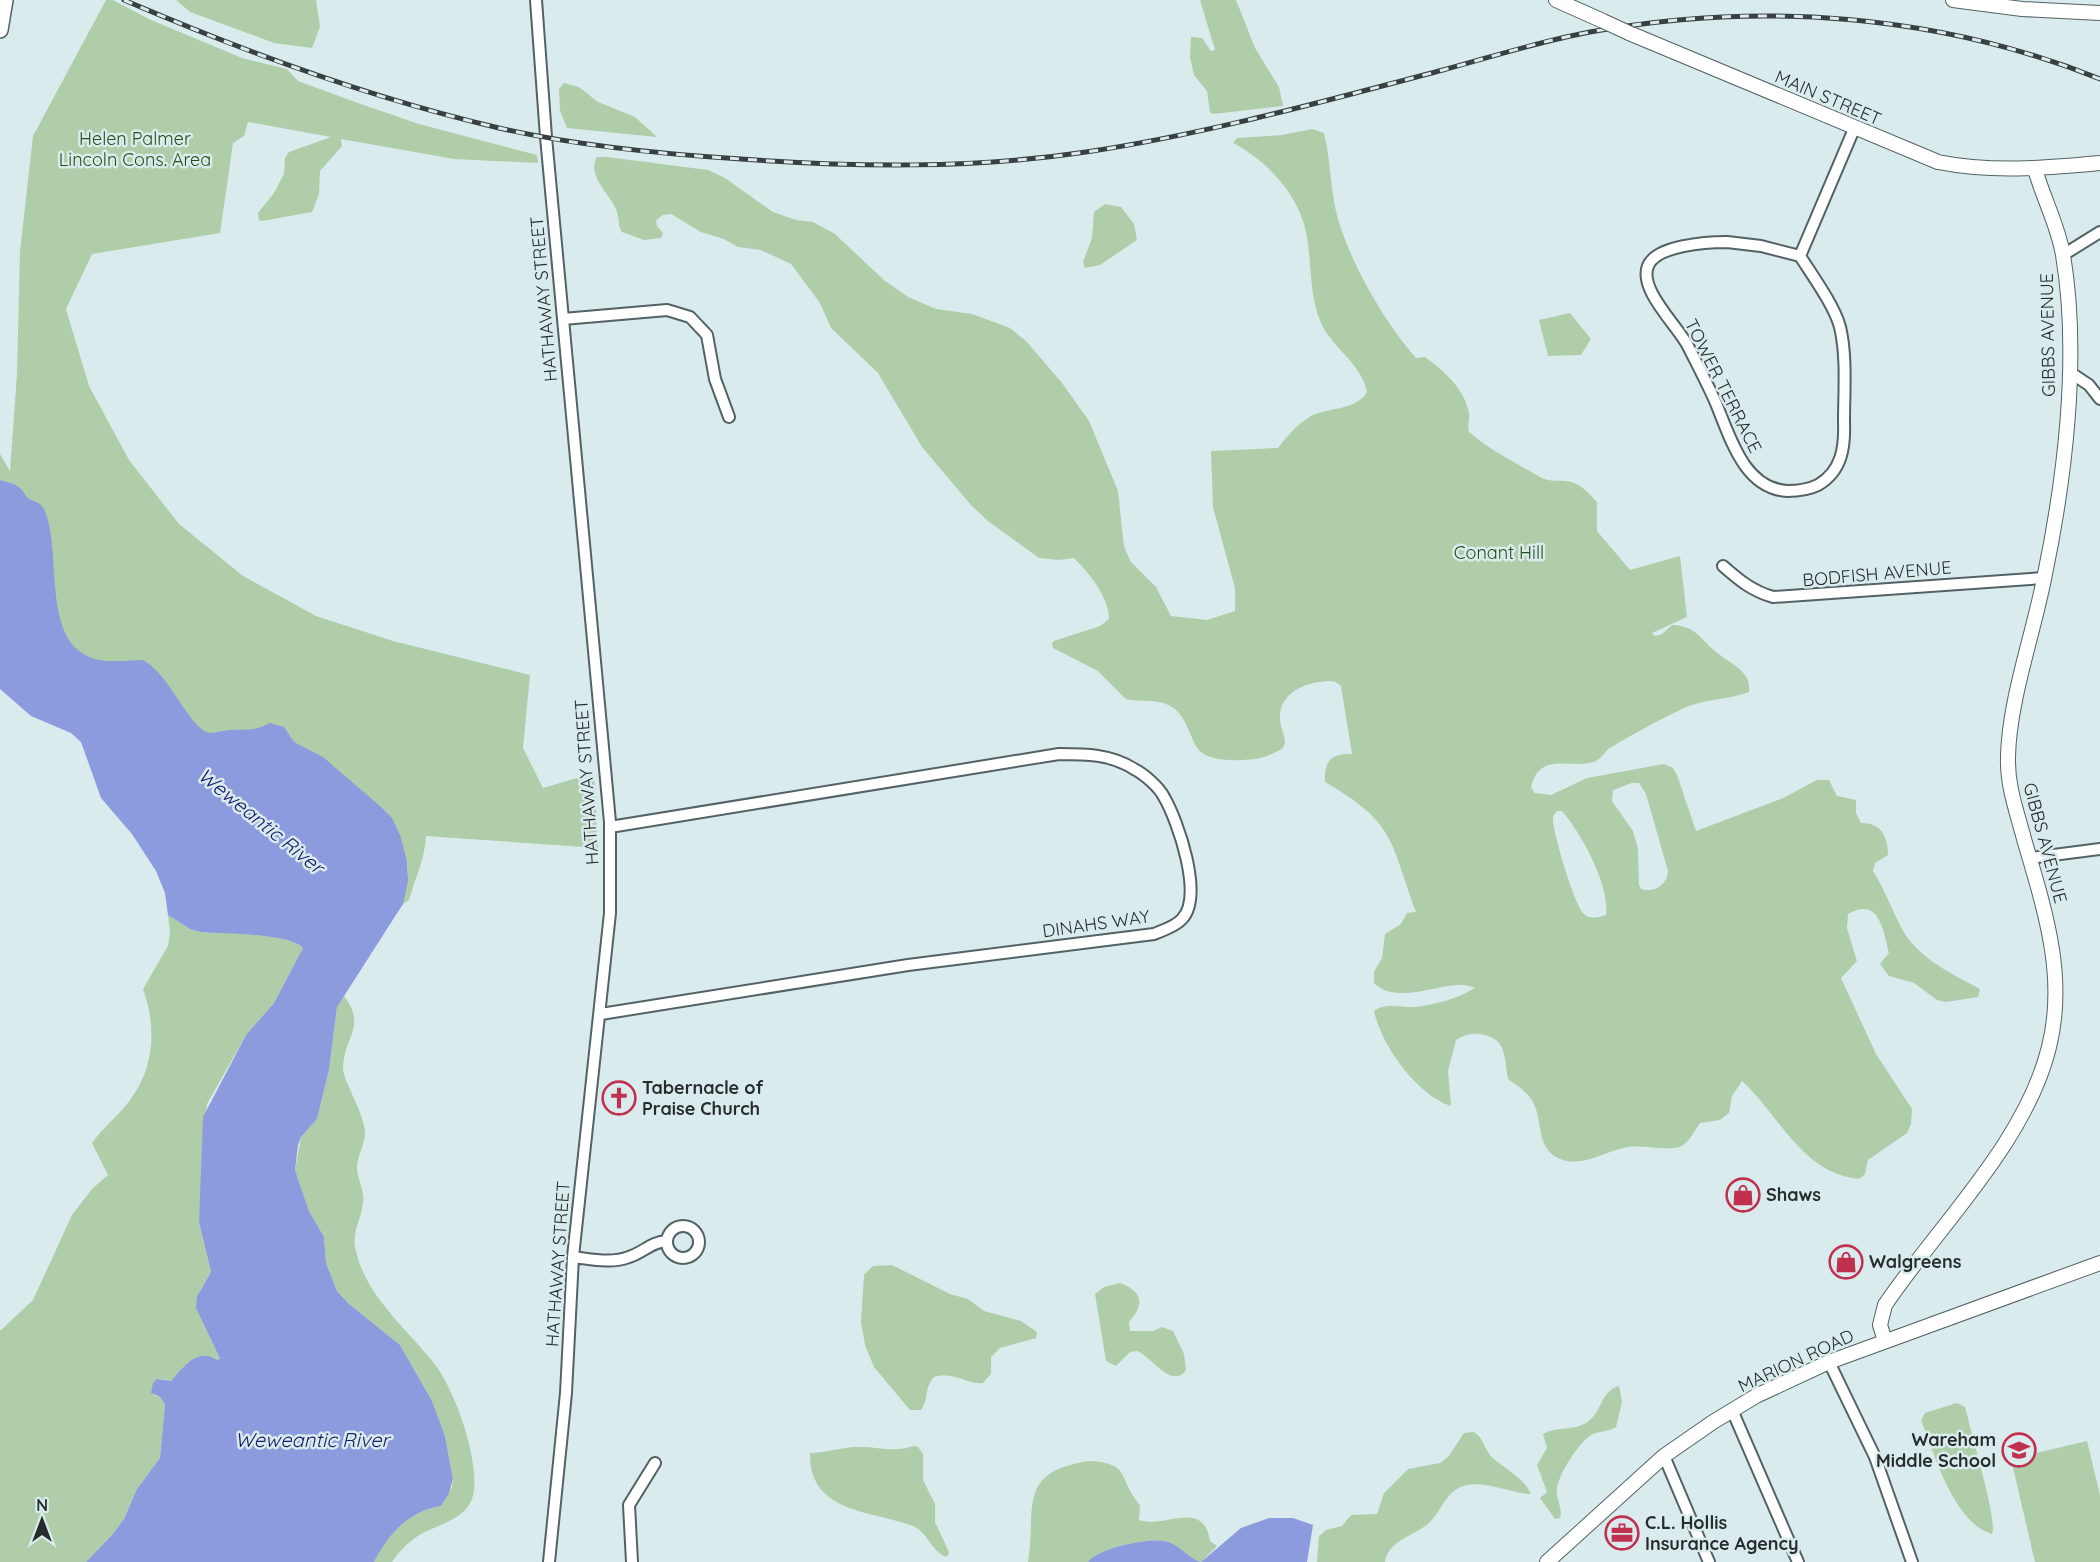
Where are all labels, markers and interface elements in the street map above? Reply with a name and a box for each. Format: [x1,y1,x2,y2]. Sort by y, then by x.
street label: MAIN STREET [1771,65,1885,130]
park label: Helen Palmer Lincoln Cons. Area [59,127,211,171]
street label: HATHAWAY STREET [525,215,562,383]
street label: GIBBS AVENUE [2035,273,2060,397]
street label: TOWER TERRACE [1680,315,1767,457]
park label: Conant Hill [1454,541,1544,564]
street label: BODFISH AVENUE [1801,556,1952,591]
street label: HATHAWAY STREET [569,698,604,866]
water label: Weweantic River [193,762,331,880]
street label: GIBBS AVENUE [2018,780,2073,906]
street label: DINAHS WAY [1041,905,1151,942]
place label: Tabernacle of Praise Church [642,1076,763,1120]
church icon: Tabernacle of Praise Church [601,1080,637,1116]
shop icon: Shaws [1725,1177,1761,1213]
street label: HATHAWAY STREET [540,1180,575,1348]
place label: Shaws [1766,1183,1821,1206]
shop icon: Walgreens [1828,1244,1864,1280]
place label: Walgreens [1869,1250,1962,1273]
street label: MARION ROAD [1734,1324,1857,1397]
water label: Weweantic River [235,1427,392,1452]
place label: Wareham Middle School [1876,1428,1996,1472]
school or university icon: Wareham Middle School [2001,1432,2037,1468]
north arrow [12,1490,72,1550]
text: N [36,1495,48,1515]
place label: C.L. Hollis Insurance Agency [1645,1511,1798,1555]
office icon: C.L. Hollis Insurance Agency [1604,1515,1640,1551]

